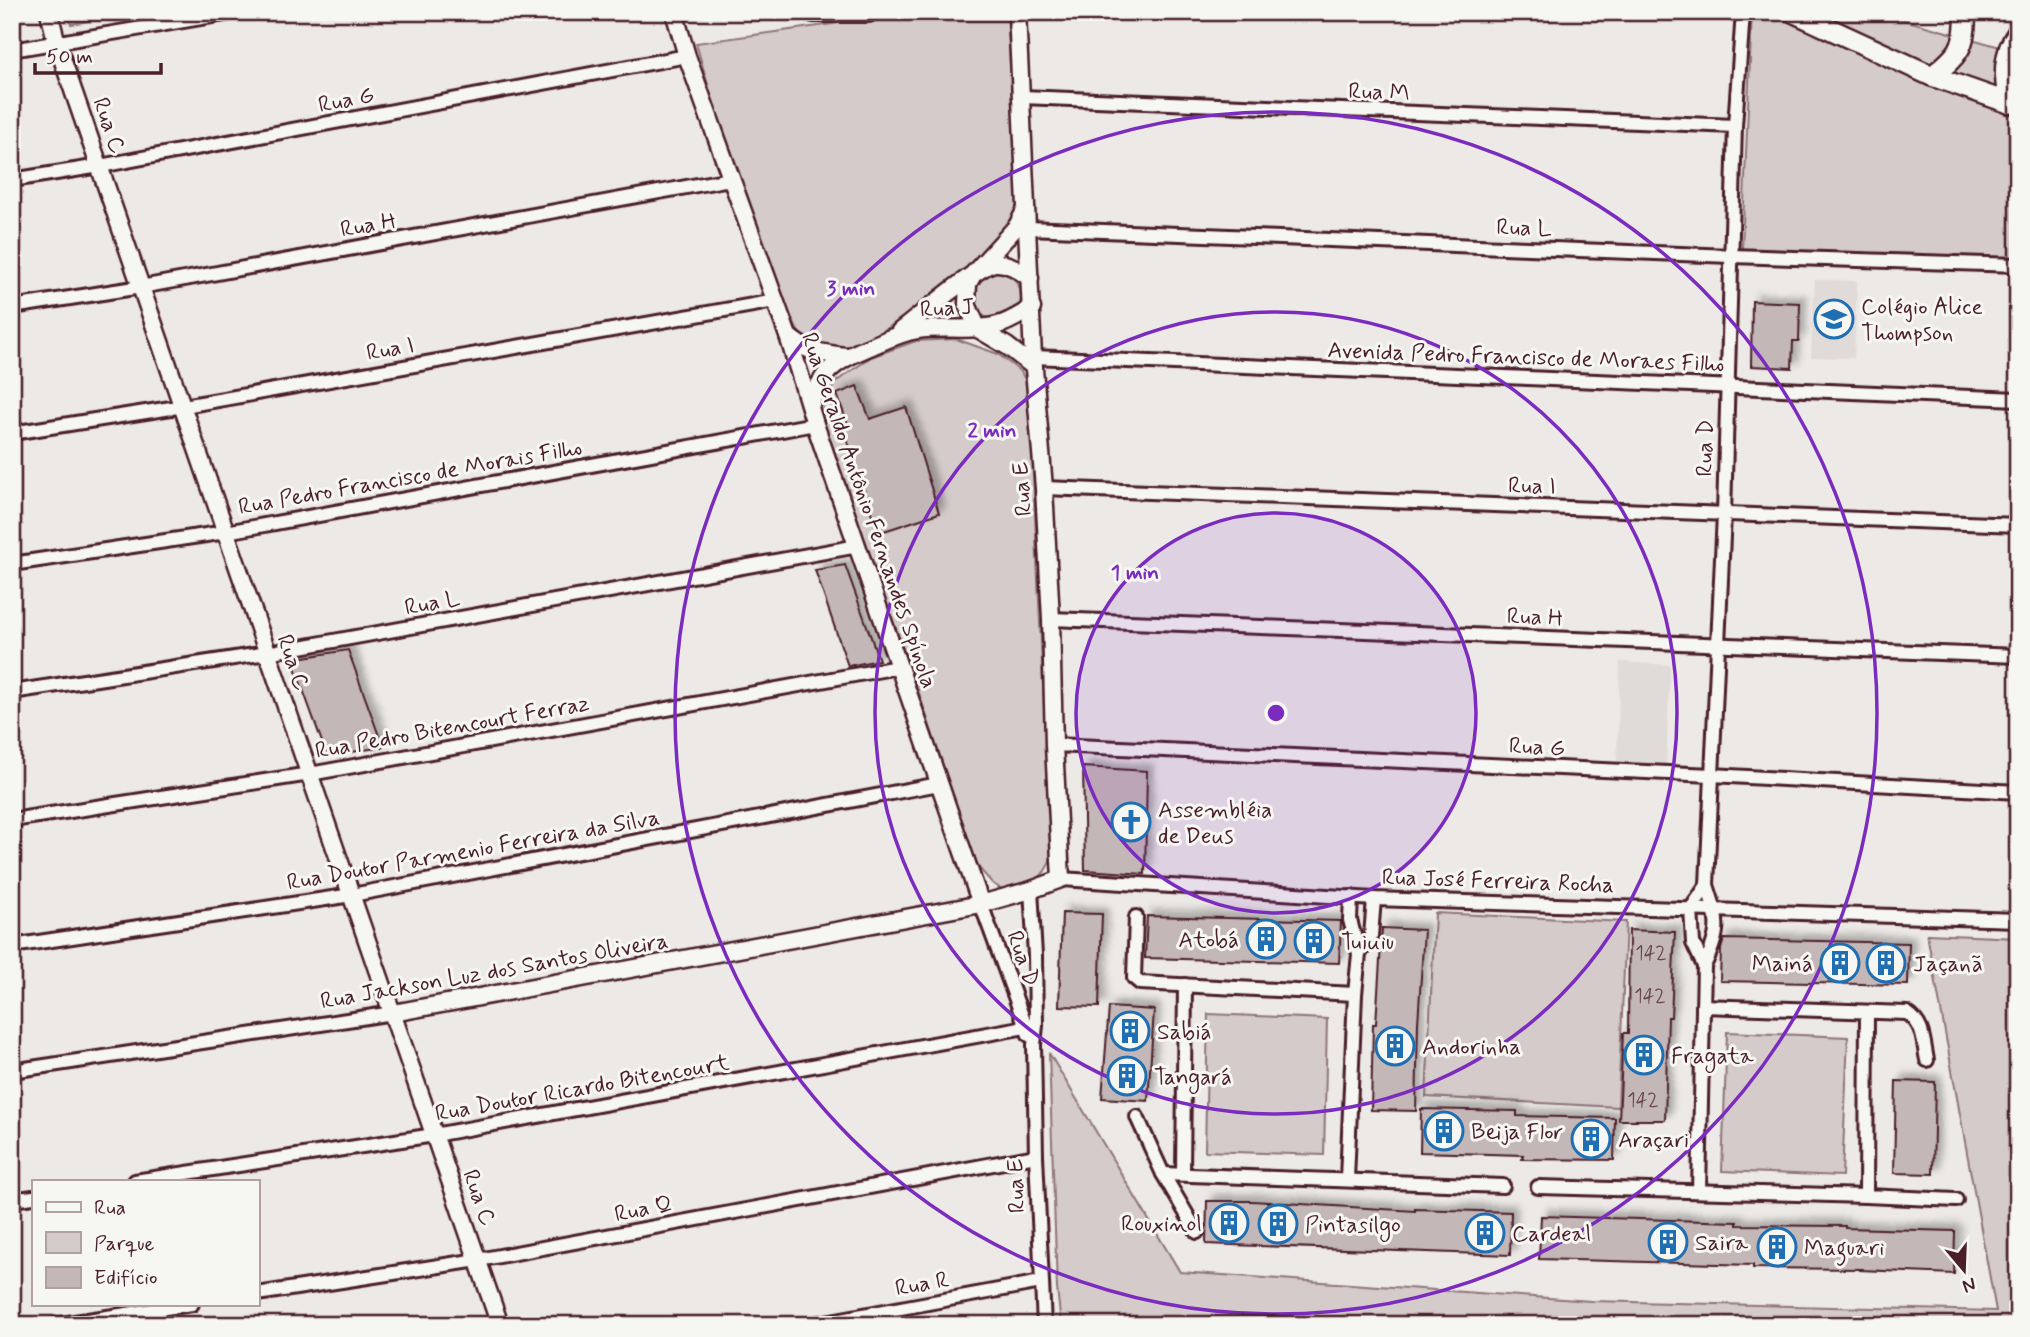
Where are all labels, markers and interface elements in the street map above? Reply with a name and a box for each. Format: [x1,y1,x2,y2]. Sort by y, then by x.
scale bar [35,32,161,76]
text: 50 m [46,43,93,71]
street label: Rua M [1348,77,1410,109]
street label: Rua G [316,81,377,121]
street label: Rua C [85,94,132,158]
street label: Rua H [338,206,399,246]
street label: Rua L [1496,213,1552,245]
text: 3 min [827,275,875,303]
street label: Rua J [919,293,975,325]
place label: Colégio Alice Thompson [1861,293,1983,349]
school or university icon: Colégio Alice Thompson [1813,298,1855,340]
street label: Rua Geraldo Antônio Fernandes Spínola [793,329,943,693]
street label: Rua I [364,331,417,369]
street label: Avenida Pedro Francisco de Moraes Filho [1327,336,1725,380]
text: 2 min [967,417,1017,445]
street label: Rua D [1691,419,1721,477]
street label: Rua Pedro Francisco de Morais Filho [236,433,585,523]
street label: Rua E [1006,461,1040,517]
street label: Rua I [1507,471,1557,503]
text: 1 min [1111,559,1159,587]
street label: Rua L [402,584,462,624]
street label: Rua H [1506,602,1564,634]
street label: Rua C [269,631,316,695]
street label: Rua Pedro Bitencourt Ferraz [313,689,592,767]
centre of rings [1264,701,1288,725]
street label: Rua G [1508,732,1566,764]
place label: Assembléia de Deus [1158,796,1272,852]
church icon: Assembléia de Deus [1110,801,1152,843]
street label: Rua Doutor Parmenio Ferreira da Silva [285,803,662,899]
street label: Rua José Ferreira Rocha [1381,863,1615,901]
building icon: Atobá [1245,918,1287,960]
building icon: Tuiuiu [1293,920,1335,962]
place label: Atobá [1178,926,1239,956]
street label: Rua Jackson Luz dos Santos Oliveira [318,927,671,1017]
street label: Rua D [998,927,1046,991]
place label: Tuiuiu [1341,928,1394,958]
house number: 142 [1635,941,1667,966]
building icon: Mainá [1819,942,1861,984]
building icon: Jaçanã [1865,942,1907,984]
place label: Mainá [1752,950,1813,980]
place label: Jaçanã [1913,950,1983,980]
house number: 142 [1634,984,1666,1009]
building icon: Sabiá [1109,1010,1151,1052]
place label: Sabiá [1157,1018,1211,1048]
building icon: Andorinha [1374,1025,1416,1067]
place label: Andorinha [1422,1033,1521,1063]
building icon: Fragata [1623,1034,1665,1076]
place label: Fragata [1671,1042,1754,1074]
street label: Rua Doutor Ricardo Bitencourt [433,1048,732,1130]
building icon: Tangará [1106,1055,1148,1097]
place label: Tangará [1154,1063,1232,1095]
house number: 142 [1627,1088,1659,1113]
building icon: Beija Flor [1423,1110,1465,1152]
place label: Beija Flor [1471,1118,1564,1148]
building icon: Araçari [1570,1118,1612,1160]
place label: Araçari [1618,1126,1689,1156]
street label: Rua E [1001,1158,1033,1214]
street label: Rua C [454,1165,502,1230]
legend [32,1180,259,1306]
street label: Rua Q [612,1190,675,1230]
text: Rua [94,1194,126,1222]
building icon: Rouxinol [1208,1202,1250,1244]
building icon: Pintasilgo [1257,1203,1299,1245]
place label: Rouxinol [1121,1210,1202,1240]
place label: Pintasilgo [1305,1211,1401,1243]
building icon: Cardeal [1464,1212,1506,1254]
place label: Cardeal [1512,1220,1591,1250]
building icon: Saira [1647,1221,1689,1263]
building icon: Maguari [1756,1226,1798,1268]
place label: Saira [1695,1229,1748,1259]
text: Parque [94,1230,155,1258]
place label: Maguari [1804,1234,1885,1266]
north arrow [1928,1236,1998,1306]
text: Edifício [94,1264,158,1292]
street label: Rua R [893,1265,952,1304]
text: N [1959,1271,1979,1299]

